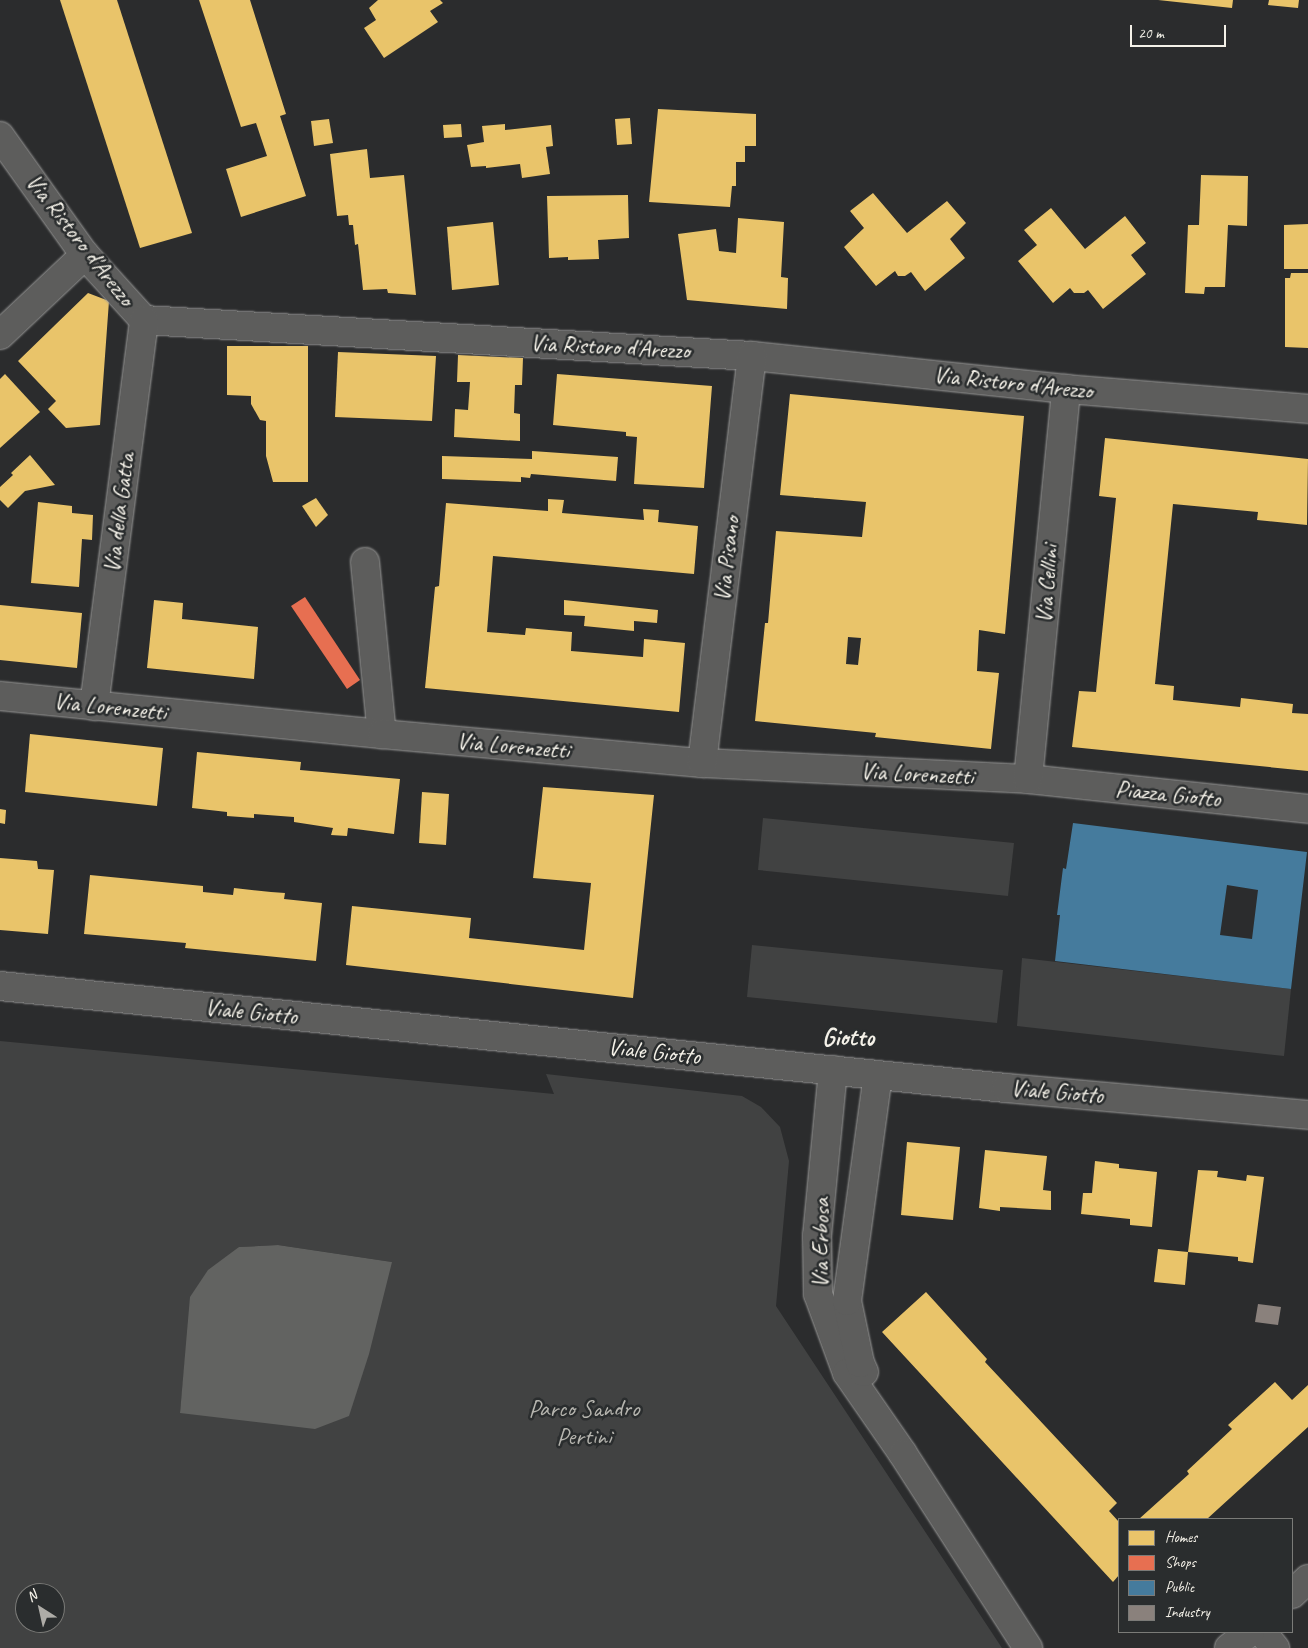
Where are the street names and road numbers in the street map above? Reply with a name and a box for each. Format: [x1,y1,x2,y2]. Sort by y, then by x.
street label: Via Ristoro d'Arezzo [19,168,141,312]
street label: Via Ristoro d'Arezzo [529,328,691,366]
street label: Via Ristoro d'Arezzo [932,360,1094,406]
street label: Via della Gatta [97,452,141,574]
street label: Via Pisano [708,515,746,603]
street label: Via Cellini [1029,543,1065,625]
street label: Via Lorenzetti [52,687,168,727]
street label: Via Lorenzetti [455,727,571,765]
street label: Via Lorenzetti [860,757,974,791]
street label: Piazza Giotto [1114,774,1222,814]
street label: Viale Giotto [203,993,299,1031]
street label: Viale Giotto [606,1033,702,1071]
street label: Viale Giotto [1010,1074,1104,1110]
street label: Via Erbosa [806,1198,836,1288]

